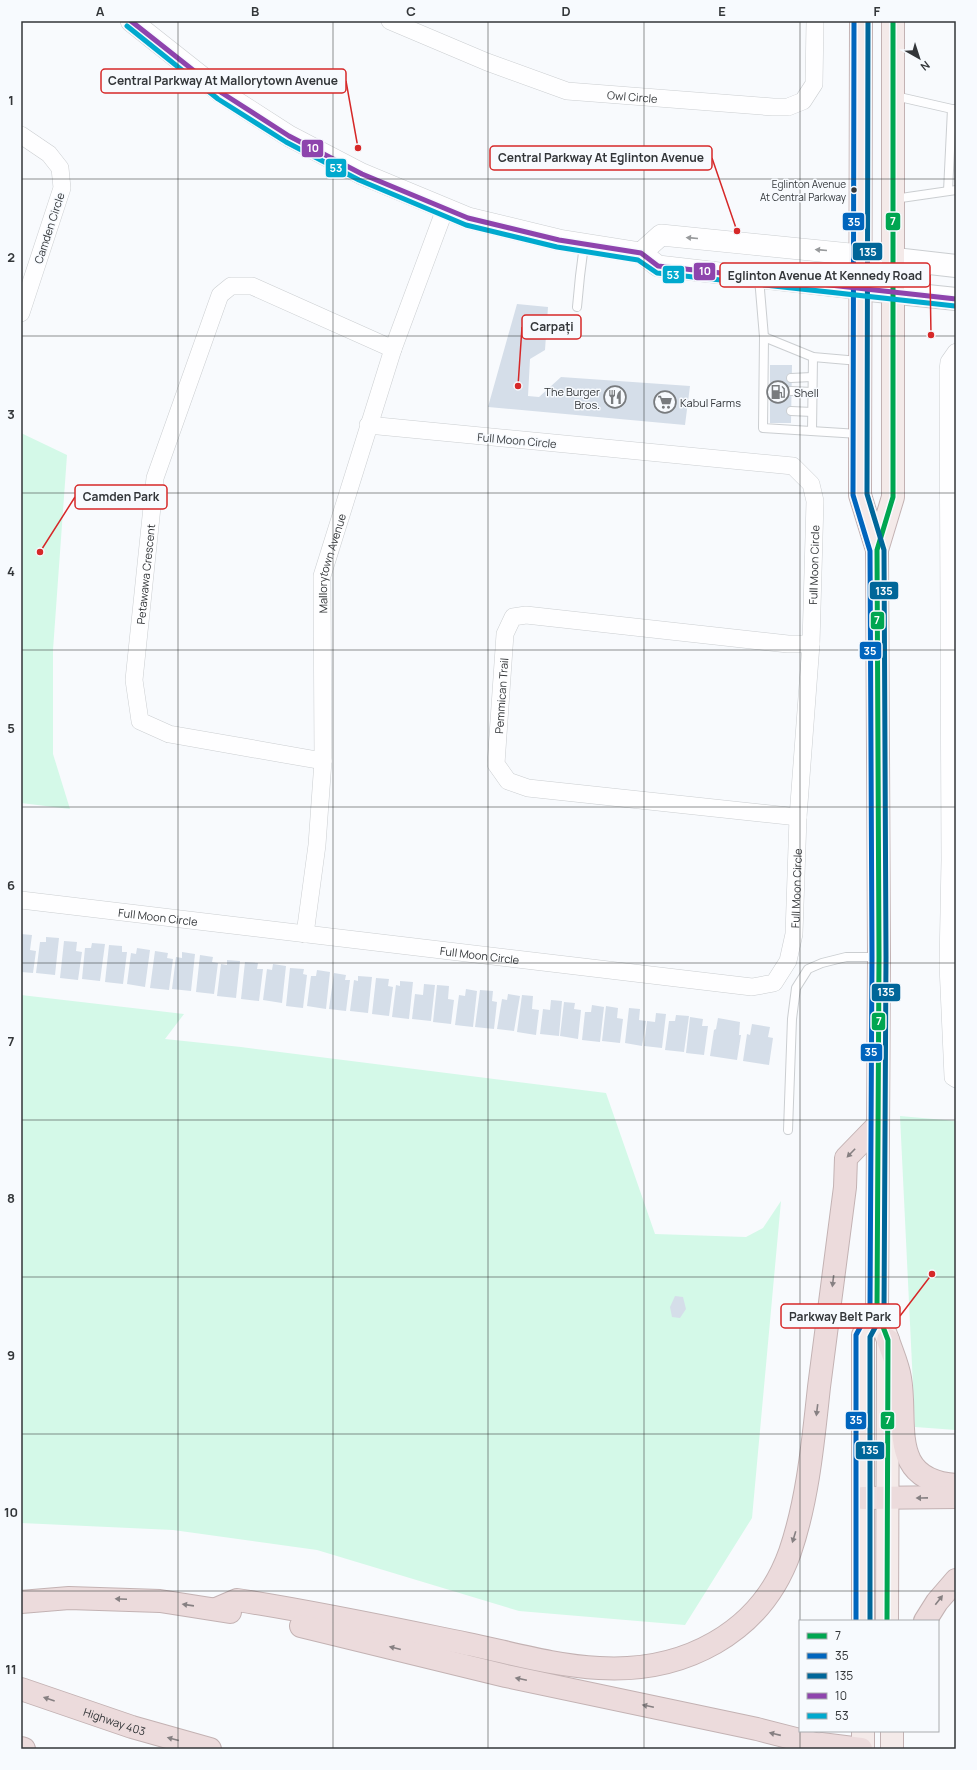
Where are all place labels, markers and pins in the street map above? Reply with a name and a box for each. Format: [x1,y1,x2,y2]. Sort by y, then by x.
callout: Central Parkway At Mallorytown Avenue [101,69,346,93]
callout: Central Parkway At Eglinton Avenue [490,146,712,170]
place label: Eglinton Avenue At Central Parkway [760,177,847,204]
marker: Eglinton Avenue At Central Parkway [849,185,859,195]
callout: Eglinton Avenue At Kennedy Road [720,263,930,287]
callout: Carpați [522,315,581,339]
fuel station icon: Shell [765,379,791,405]
place label: The Burger Bros. [544,384,600,412]
restaurant icon: The Burger Bros. [602,384,628,410]
place label: Shell [794,385,819,400]
supermarket icon: Kabul Farms [652,389,678,415]
place label: Kabul Farms [680,395,741,410]
callout: Camden Park [75,485,167,509]
callout: Parkway Belt Park [781,1304,900,1328]

